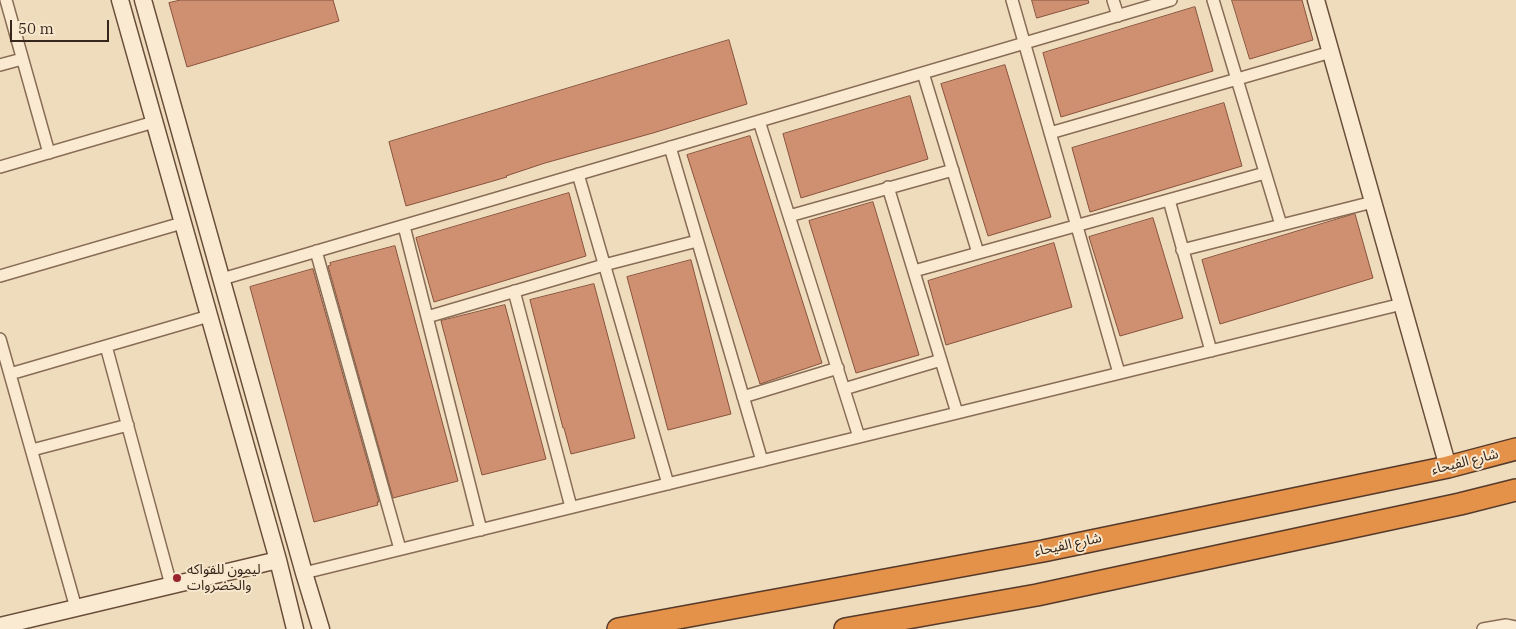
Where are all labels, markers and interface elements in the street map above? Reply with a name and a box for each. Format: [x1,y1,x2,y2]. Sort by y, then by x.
scale bar [12,10,111,42]
text: 50 m [18,19,54,38]
street label: شارع الفيحاء [1430,446,1500,478]
street label: شارع الفيحاء [1033,530,1103,560]
place label: ليمون للفواكه والخضروات [187,562,261,594]
marker: ليمون للفواكه والخضروات [171,572,183,584]

